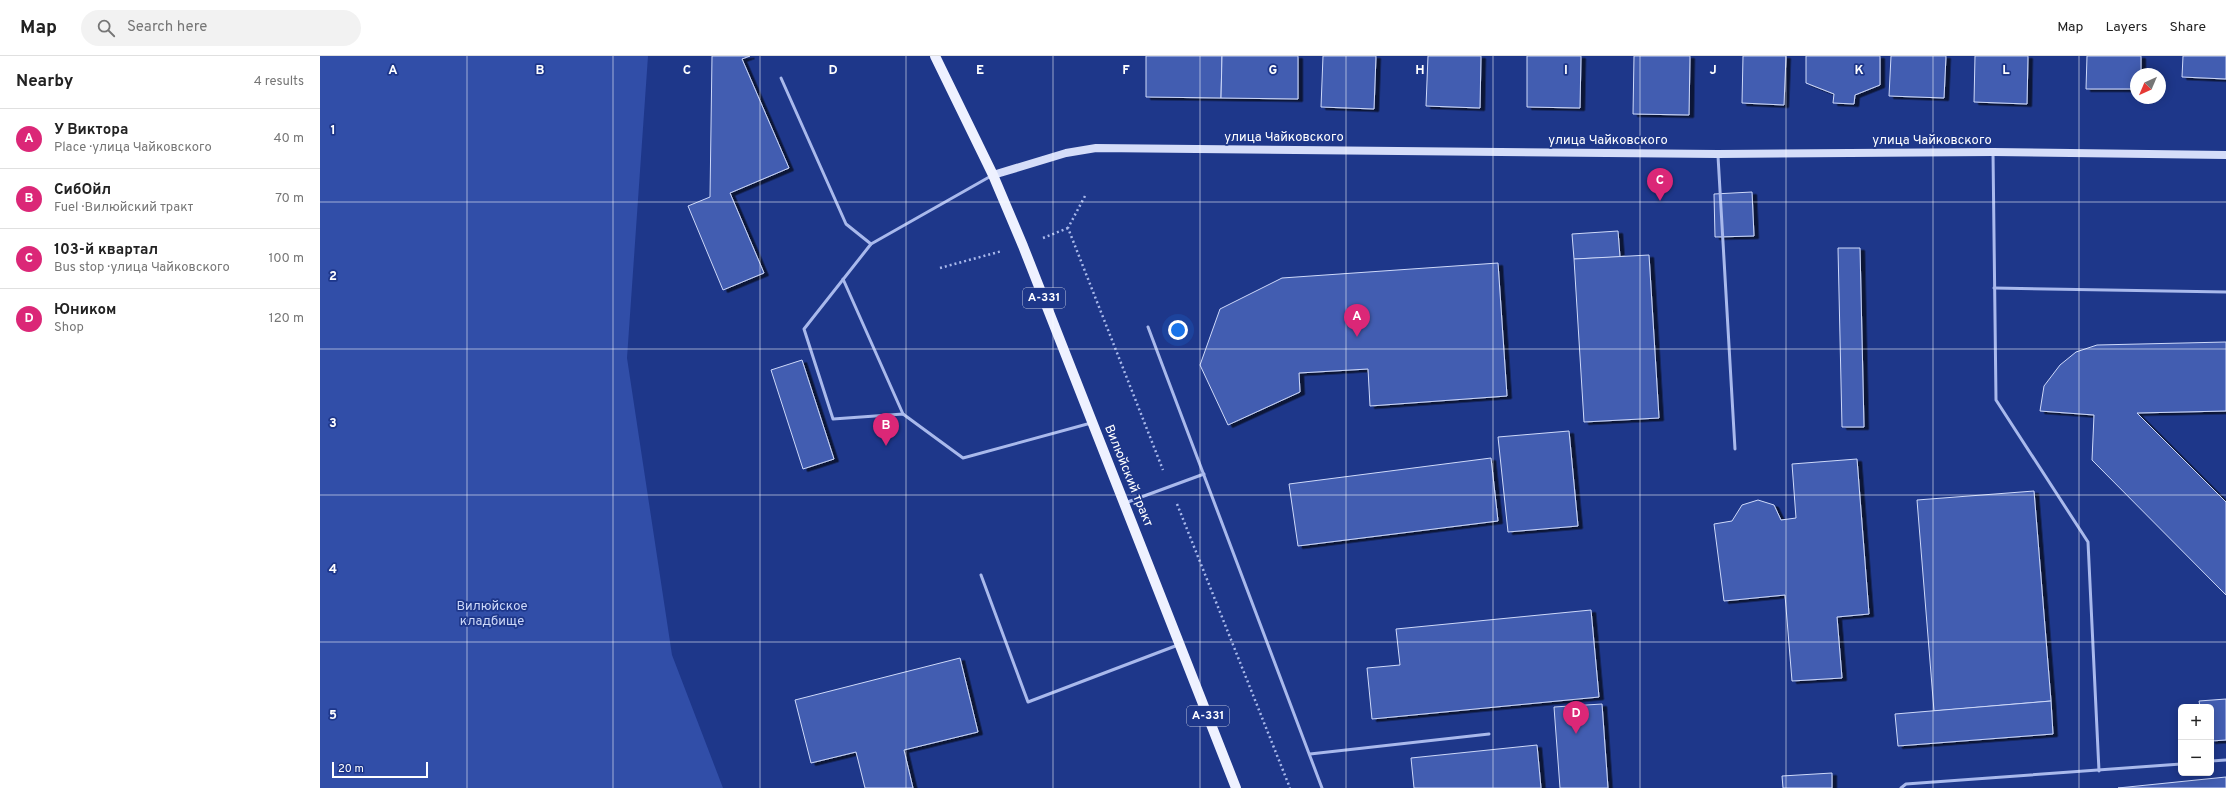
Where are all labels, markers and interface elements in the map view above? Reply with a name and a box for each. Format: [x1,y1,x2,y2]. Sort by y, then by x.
search box [81,10,361,46]
text: Map [20,16,57,40]
icon: search [95,17,117,39]
text: Search here [127,18,207,37]
text: Map [2057,19,2083,36]
text: Layers [2105,19,2147,36]
text: Share [2169,19,2206,36]
text: A [388,63,398,79]
text: B [536,63,545,79]
text: C [683,63,691,79]
text: D [828,63,838,79]
text: E [976,63,984,79]
text: F [1122,63,1130,79]
text: G [1269,63,1278,79]
text: H [1415,63,1425,79]
text: I [1564,63,1568,79]
text: J [1709,63,1717,79]
text: K [1854,63,1864,79]
text: L [2002,63,2010,79]
north arrow [2130,68,2166,104]
text: Nearby [16,71,73,93]
text: 4 results [254,74,304,90]
text: У Виктора [54,121,128,140]
text: 1 [330,123,336,139]
street label: улица Чайковского [1224,130,1344,146]
text: A [24,131,34,147]
text: 40 m [274,131,304,147]
street label: улица Чайковского [1548,133,1668,149]
street label: улица Чайковского [1872,133,1992,149]
text: Place · улица Чайковского [54,140,212,156]
pin: C [1647,168,1673,201]
text: СибОйл [54,181,111,200]
text: B [25,191,33,207]
text: 70 m [275,191,304,207]
text: Fuel · Вилюйский тракт [54,200,193,216]
text: 103-й квартал [54,241,158,260]
text: C [25,251,33,267]
text: 100 m [268,251,304,267]
text: Bus stop · улица Чайковского [54,260,230,276]
text: 2 [329,269,337,285]
road number: А-331 [1023,288,1065,308]
text: Юником [54,301,117,320]
pin: A [1344,304,1370,337]
text: D [24,311,34,327]
text: 120 m [269,311,304,327]
text: Shop [54,320,84,336]
your location [1168,320,1188,340]
pin: B [873,413,899,446]
text: 3 [329,416,337,432]
street label: Вилюйский тракт [1100,423,1156,530]
text: 4 [329,562,337,578]
park label: Вилюйское кладбище [456,599,528,630]
pin: D [1563,701,1589,734]
map controls [2178,704,2214,776]
button: + [2178,704,2214,740]
road number: А-331 [1187,706,1229,726]
text: 5 [329,708,337,724]
button: − [2178,740,2214,776]
scale bar [332,760,428,779]
text: 20 m [338,762,364,776]

